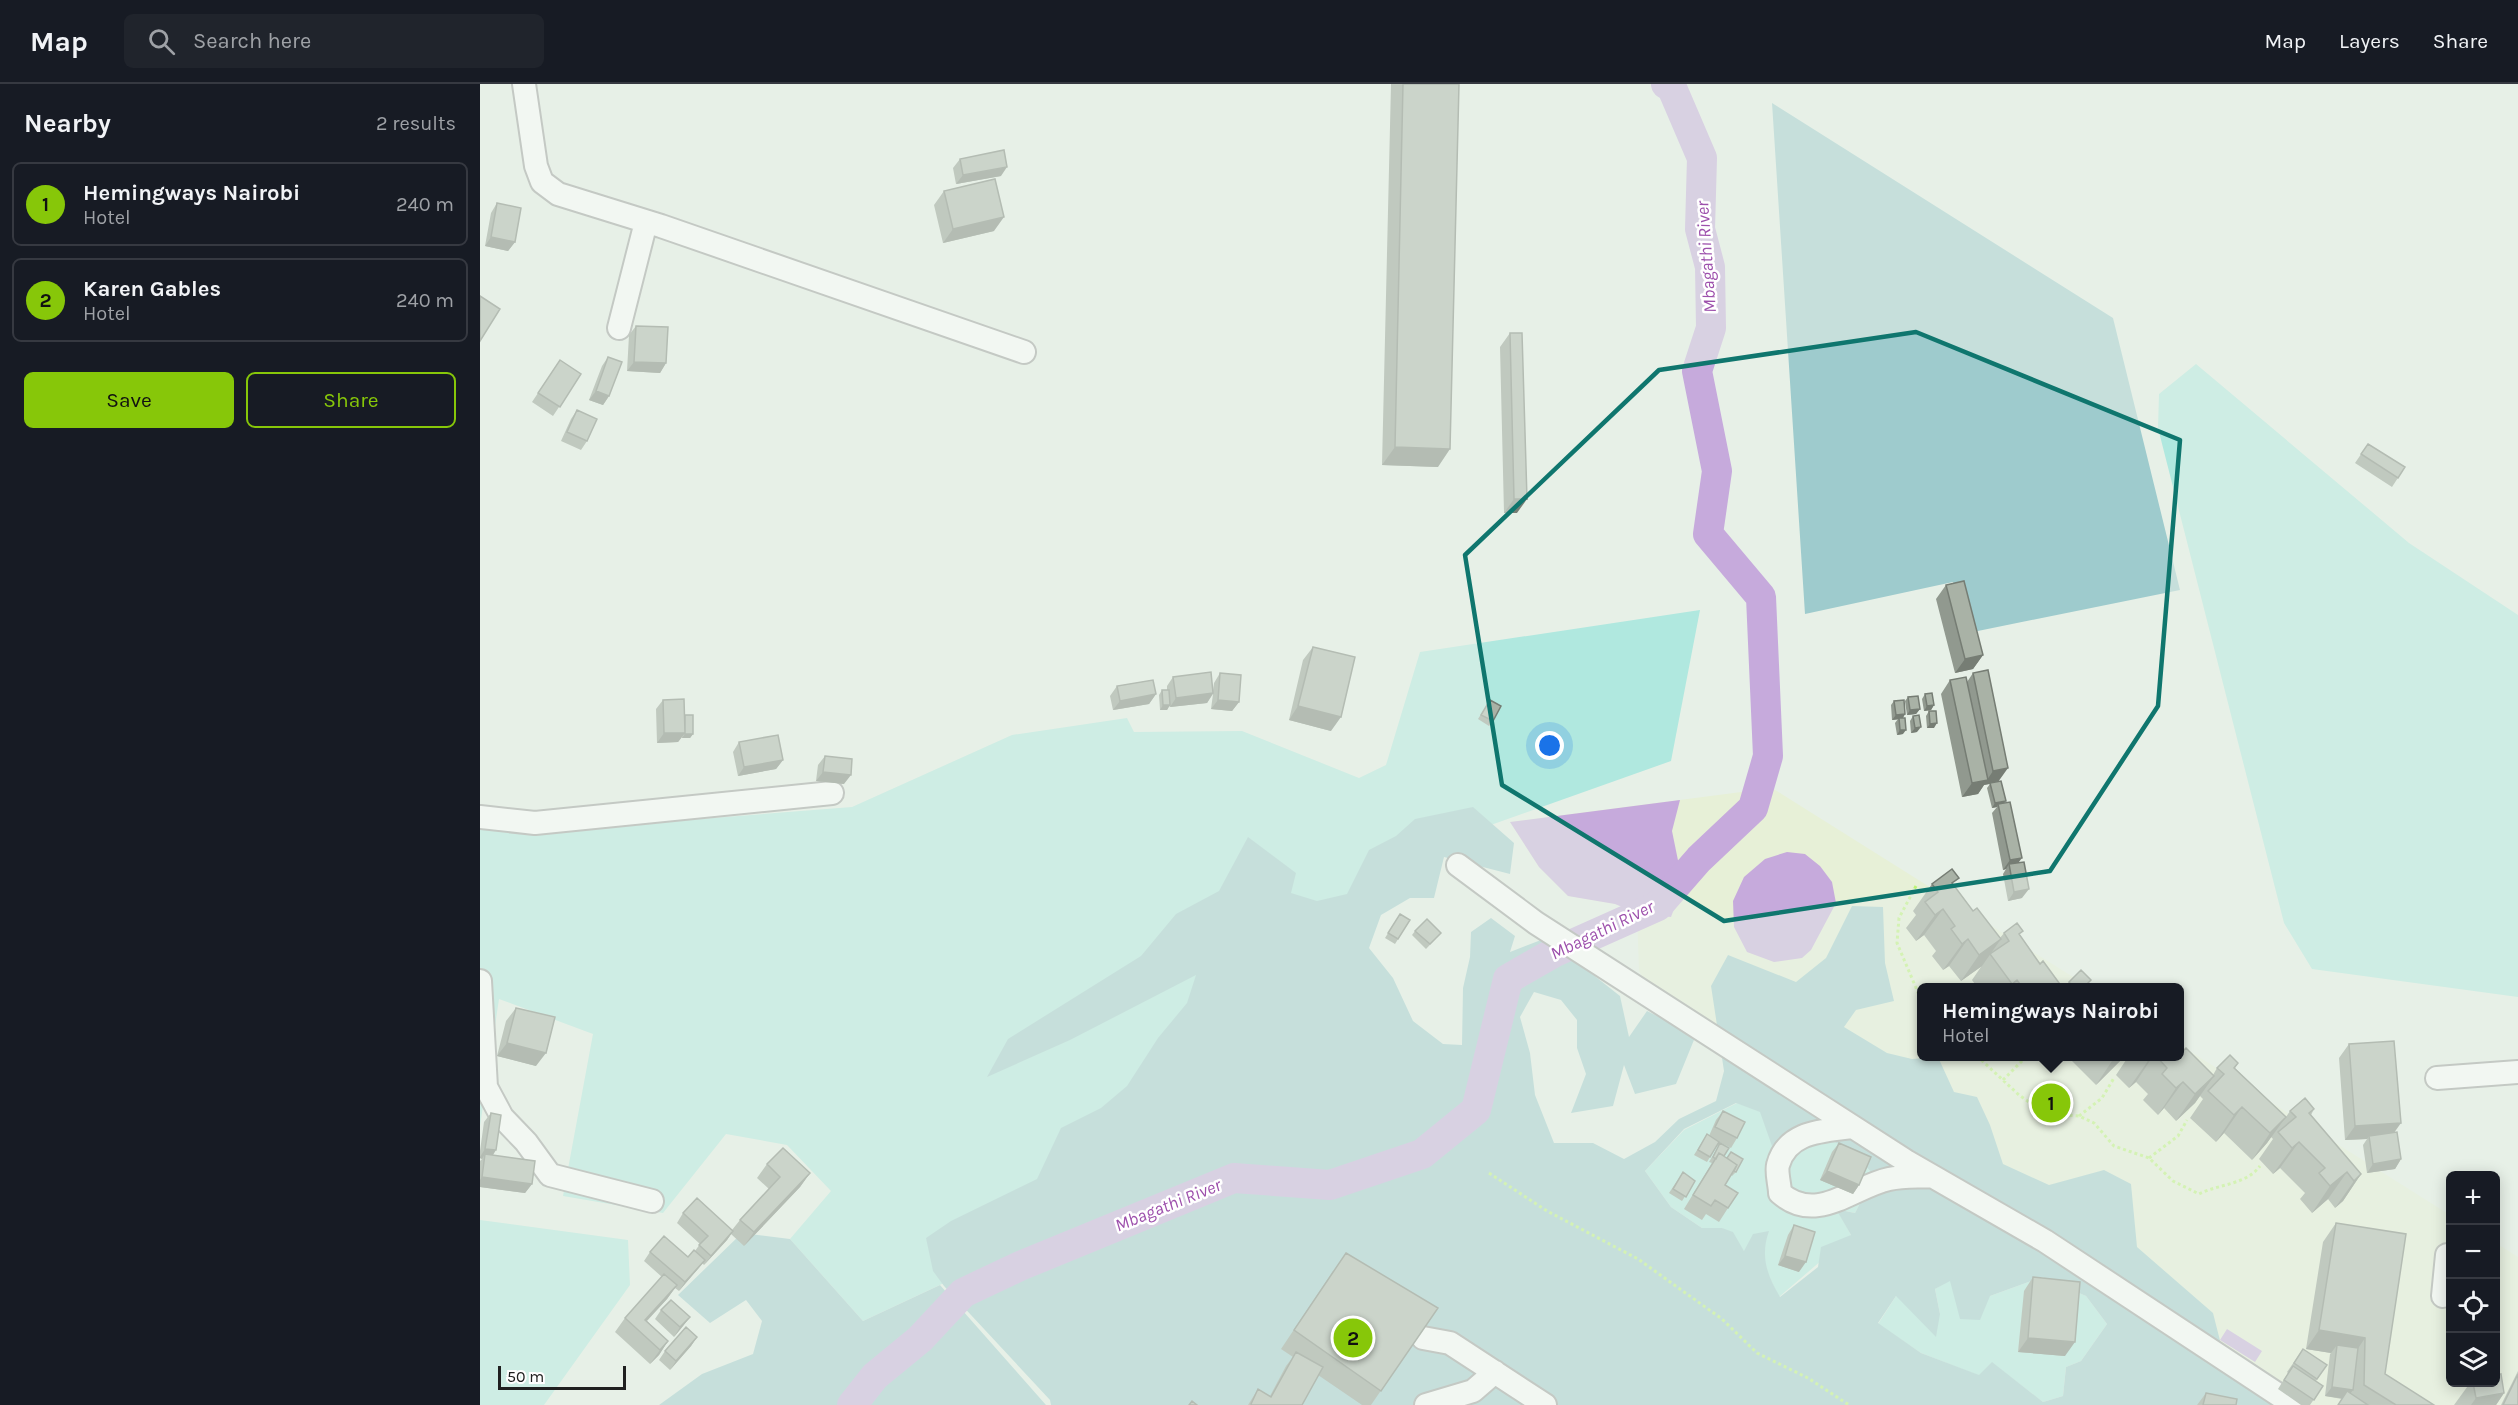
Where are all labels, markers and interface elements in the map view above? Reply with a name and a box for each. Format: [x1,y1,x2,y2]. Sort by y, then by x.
search box [124,14,544,68]
text: Map [30,25,88,58]
icon: search [145,25,178,58]
text: Search here [193,28,311,54]
text: Map [2264,29,2306,53]
text: Layers [2339,29,2400,53]
text: Share [2433,29,2488,53]
text: Nearby [24,108,111,139]
text: 2 results [376,112,456,135]
text: Hemingways Nairobi [83,180,300,206]
text: 1 [42,193,49,216]
text: 240 m [396,193,454,216]
water label: Mbagathi River [1691,199,1721,314]
text: Hotel [83,206,131,229]
text: Karen Gables [83,276,221,302]
text: 2 [39,289,52,312]
text: 240 m [396,289,454,312]
text: Hotel [83,302,131,325]
button: Save [24,372,234,428]
button: Share [246,372,456,428]
your location [1535,731,1564,760]
water label: Mbagathi River [1547,895,1658,965]
popup [1917,983,2184,1061]
text: Hemingways Nairobi [1942,998,2159,1024]
text: Hotel [1942,1024,1990,1047]
pin: 1 [2032,1080,2070,1126]
map controls [2446,1171,2500,1387]
button: + [2446,1171,2500,1225]
water label: Mbagathi River [1112,1173,1225,1236]
button: − [2446,1225,2500,1279]
button: locate [2446,1279,2500,1333]
pin: 2 [1334,1316,1372,1360]
button: layers [2446,1333,2500,1387]
scale bar [498,1363,626,1390]
text: 50 m [507,1367,544,1386]

